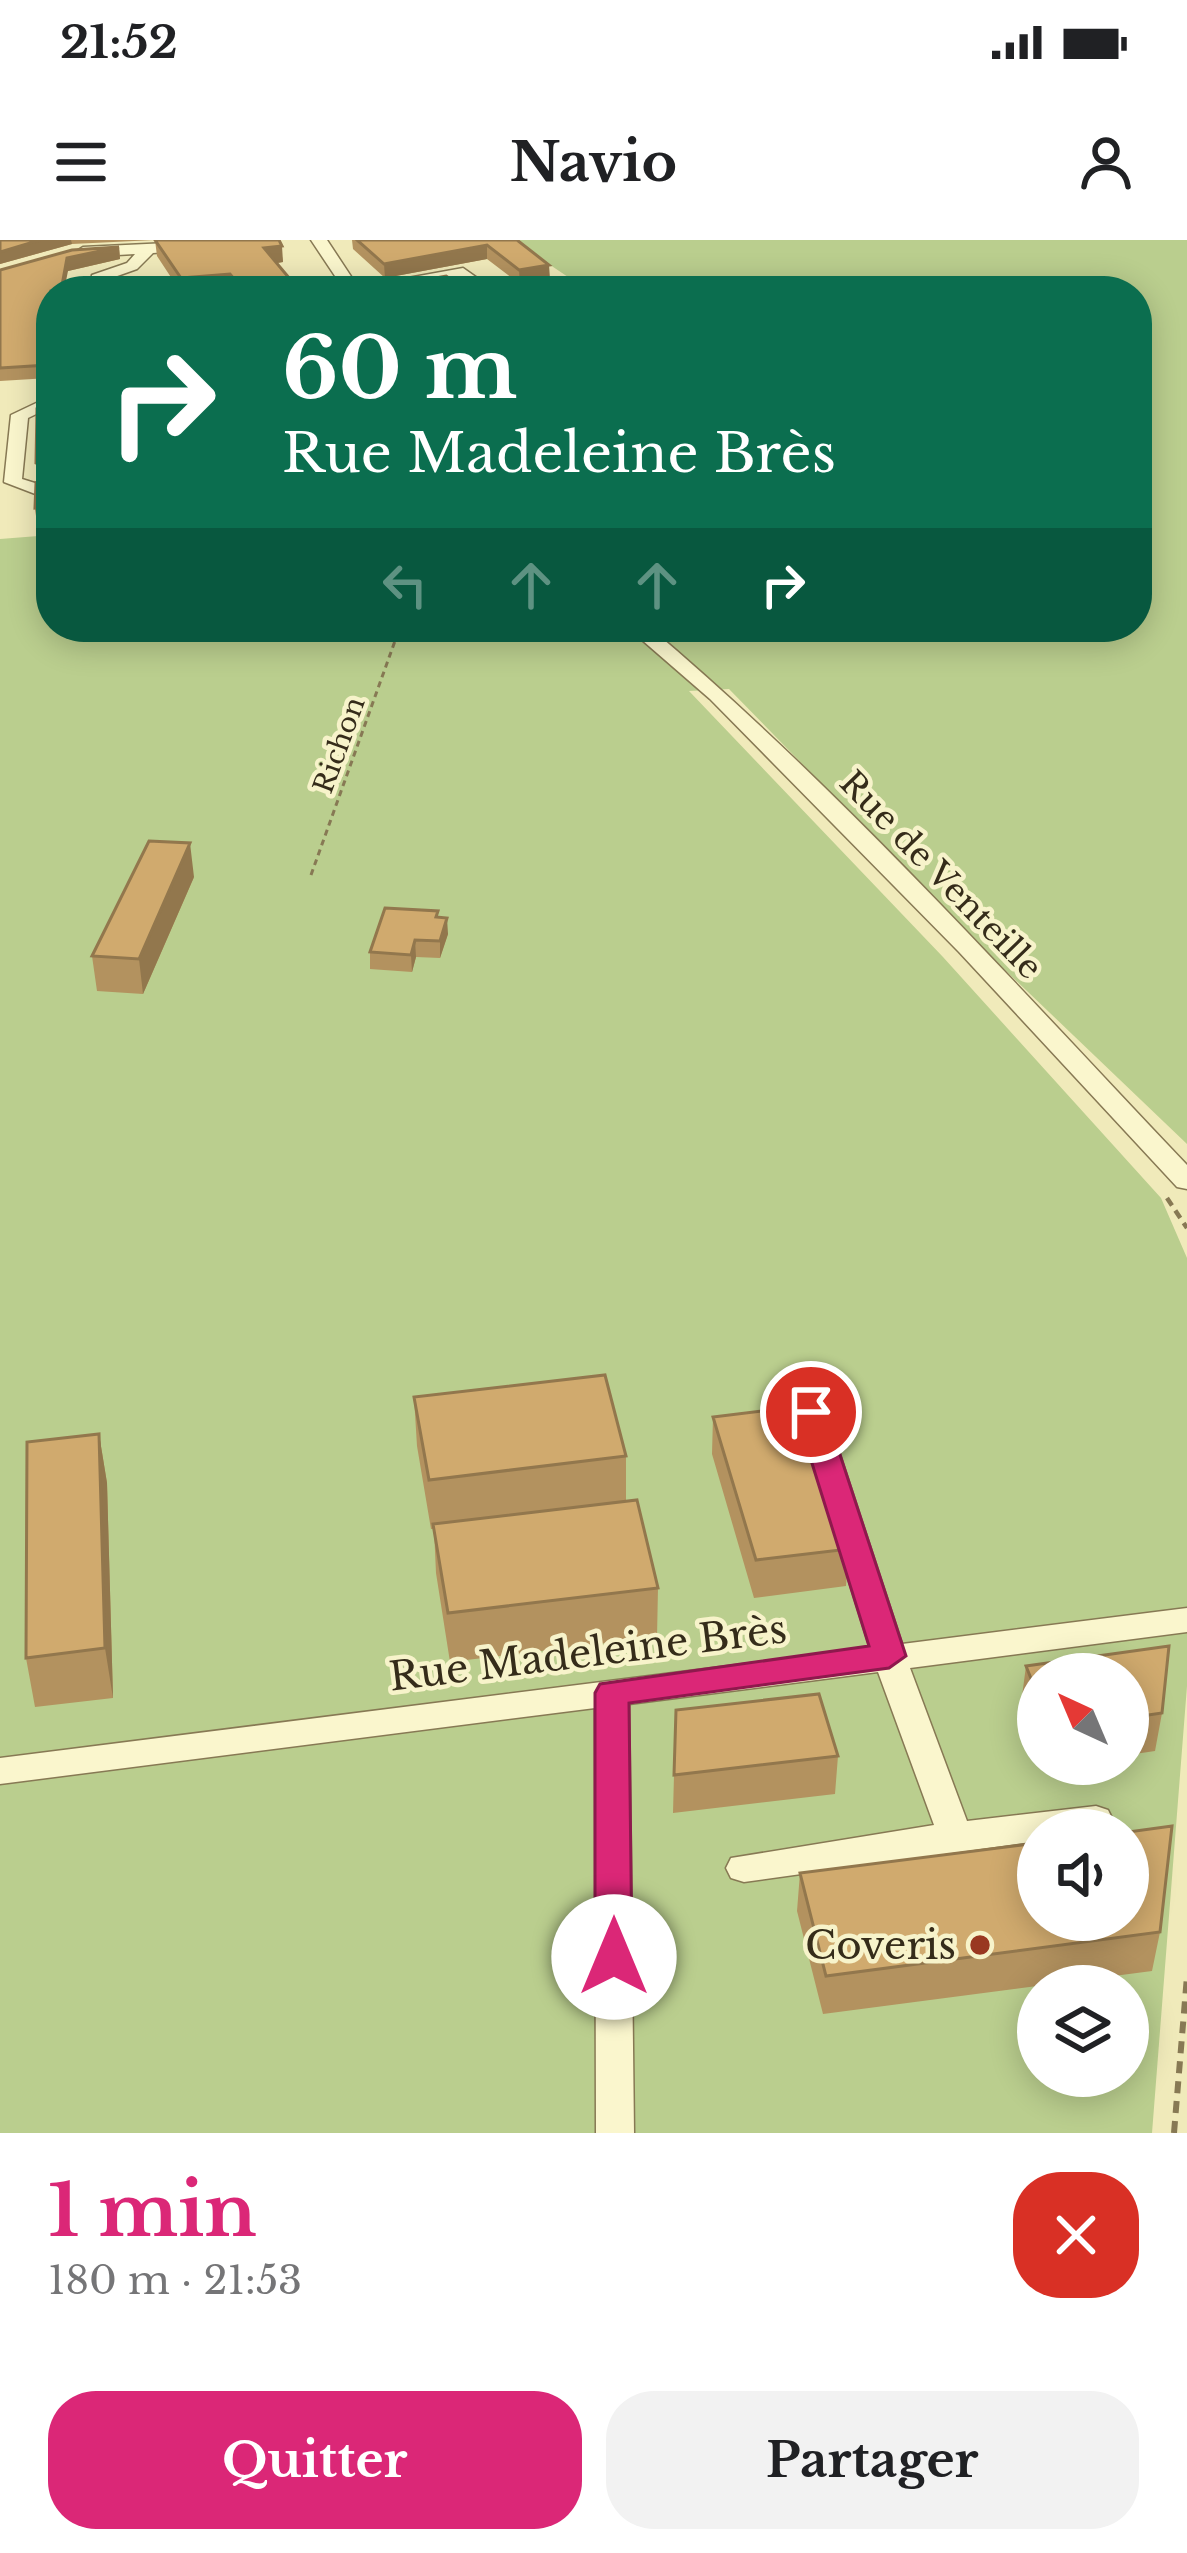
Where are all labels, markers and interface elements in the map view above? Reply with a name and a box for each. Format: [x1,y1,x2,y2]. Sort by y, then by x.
text: 21:52 [60,14,178,70]
icon: menu [48,129,114,195]
text: Navio [510,129,677,196]
icon: person [1073,129,1139,195]
text: 60 m [282,317,517,421]
icon: right [84,324,240,480]
text: Rue Madeleine Brès [282,420,836,487]
icon: left [372,552,438,618]
icon: ahead [498,552,564,618]
icon: ahead [624,552,690,618]
icon: right [750,552,816,618]
street label: Richon [306,692,372,798]
street label: Rue de Venteille [831,762,1051,988]
pin [760,1361,862,1463]
icon: arrive [778,1379,844,1445]
street label: Rue Madeleine Brès [386,1604,790,1702]
north arrow [1017,1653,1149,1785]
map controls [1017,1653,1149,2097]
button: sound [1017,1809,1149,1941]
position arrow [551,1894,677,2020]
place label: Coveris [805,1921,956,1970]
marker: Coveris [967,1932,993,1958]
button: layers [1017,1965,1149,2097]
text: 1 min [48,2166,257,2255]
button: close [1013,2172,1139,2298]
text: 180 m · 21:53 [48,2256,302,2305]
button: Quitter [48,2391,582,2529]
button: Partager [606,2391,1139,2529]

